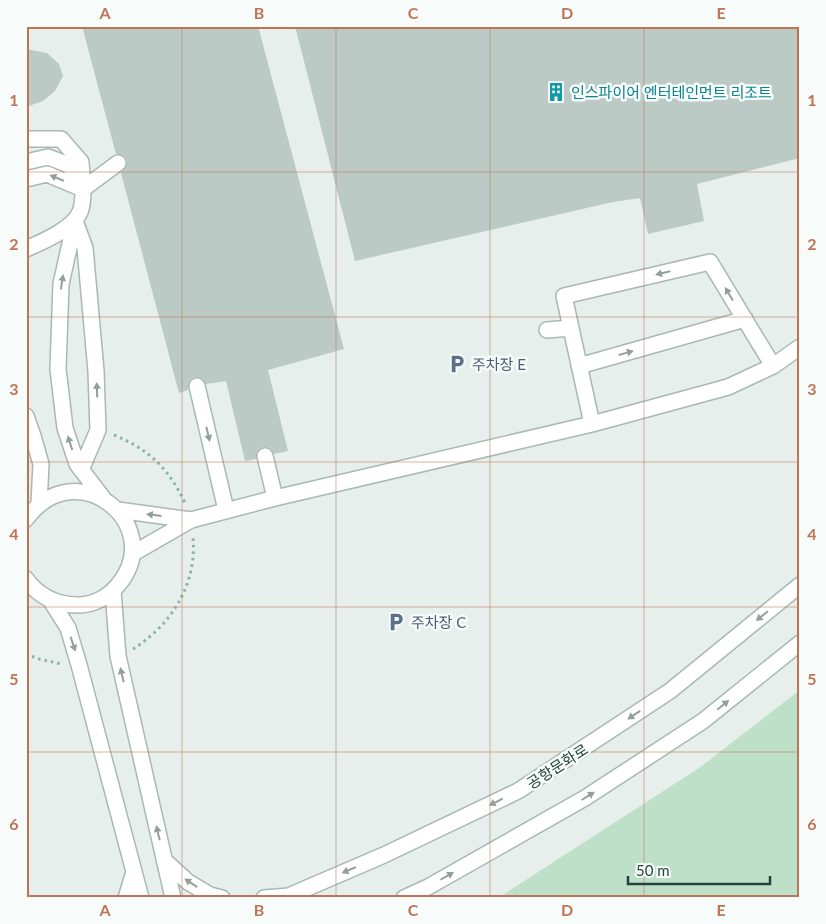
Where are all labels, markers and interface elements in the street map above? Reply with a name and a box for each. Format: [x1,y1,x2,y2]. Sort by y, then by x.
text: A [98,3,111,22]
text: B [254,3,264,22]
text: C [408,3,419,22]
text: D [561,3,573,22]
text: E [716,3,726,22]
building icon: 인스파이어 엔터테인먼트 리조트 [545,81,567,103]
place label: 인스파이어 엔터테인먼트 리조트 [571,83,772,101]
text: 1 [9,90,19,109]
text: 1 [807,90,817,109]
one-way arrow [49,174,64,182]
text: 2 [9,234,19,253]
text: 2 [807,234,817,253]
one-way arrow [655,269,670,277]
one-way arrow [58,274,66,290]
one-way arrow [725,287,734,300]
one-way arrow [618,349,634,357]
parking icon: 주차장 E [446,353,468,375]
place label: 주차장 E [472,355,526,373]
text: 3 [9,379,19,398]
text: 3 [807,379,817,398]
one-way arrow [92,382,100,398]
one-way arrow [204,426,212,441]
one-way arrow [66,436,73,451]
one-way arrow [146,511,162,519]
text: 4 [9,524,19,543]
text: 4 [807,524,817,543]
parking icon: 주차장 C [385,611,407,633]
one-way arrow [756,611,769,622]
place label: 주차장 C [411,613,466,631]
one-way arrow [69,637,77,652]
one-way arrow [118,667,126,682]
text: 5 [9,669,19,688]
text: 5 [807,669,817,688]
one-way arrow [716,699,729,710]
one-way arrow [627,710,640,720]
street label: 공항문화로 [523,740,591,792]
one-way arrow [582,791,595,800]
one-way arrow [489,798,503,806]
text: 6 [9,814,19,833]
text: 6 [807,814,817,833]
one-way arrow [154,826,162,841]
scale bar [628,854,771,886]
text: 50 m [636,861,670,879]
one-way arrow [342,867,356,875]
one-way arrow [441,872,454,881]
one-way arrow [184,878,198,888]
text: A [98,900,111,919]
text: B [254,900,264,919]
text: C [408,900,419,919]
text: D [561,900,573,919]
text: E [716,900,726,919]

